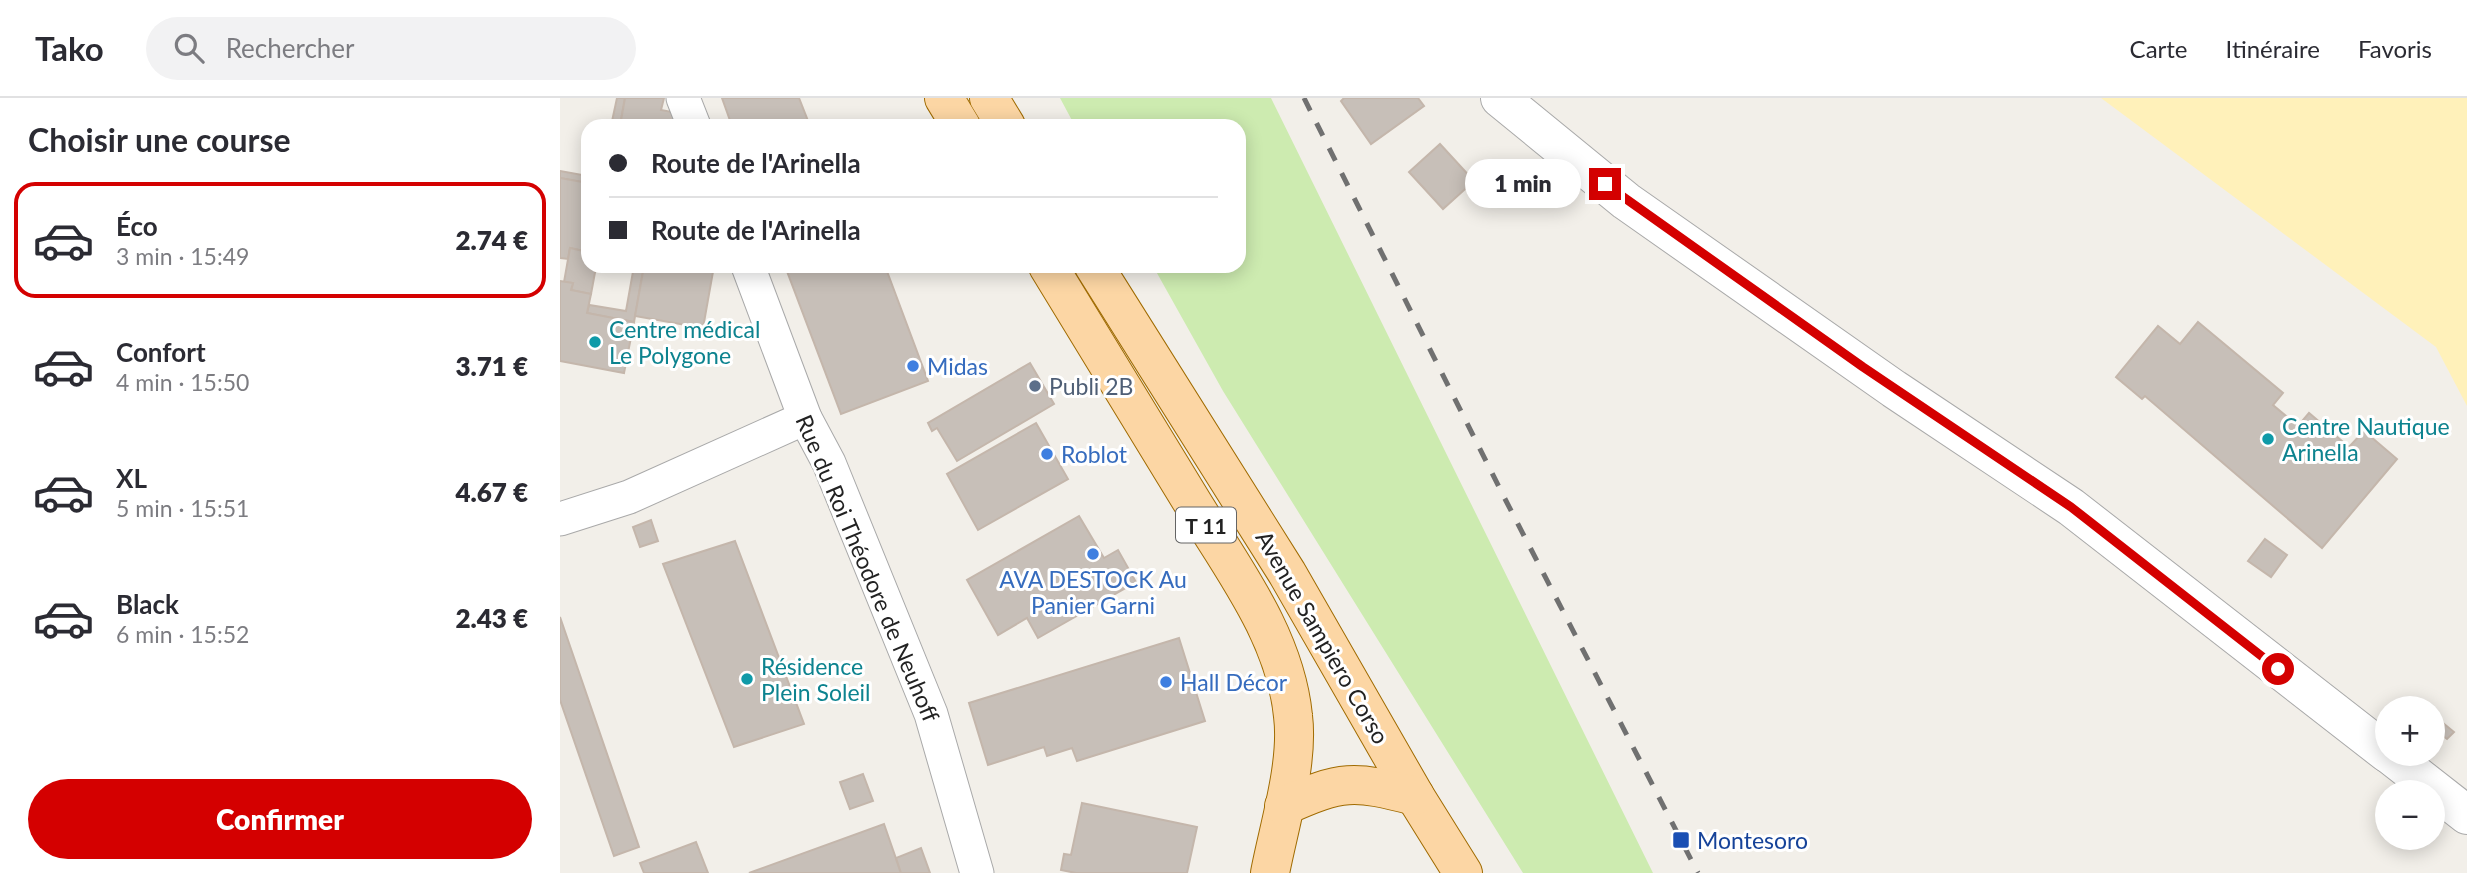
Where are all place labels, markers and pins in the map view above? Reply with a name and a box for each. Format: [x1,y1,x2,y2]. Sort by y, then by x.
place label: Centre médical Le Polygone [609,315,760,369]
marker: Centre médical Le Polygone [587,334,603,350]
place label: Midas [927,352,988,380]
marker: Midas [905,358,921,374]
place label: Publi 2B [1049,372,1133,400]
marker: Publi 2B [1027,378,1043,394]
place label: Centre Nautique Arinella [2282,412,2450,466]
marker: Centre Nautique Arinella [2260,431,2276,447]
place label: Roblot [1061,440,1128,468]
marker: Roblot [1039,446,1055,462]
marker: AVA DESTOCK Au Panier Garni [1085,546,1101,562]
place label: AVA DESTOCK Au Panier Garni [999,565,1187,619]
place label: Résidence Plein Soleil [761,652,871,706]
place label: Hall Décor [1180,668,1288,696]
marker: Résidence Plein Soleil [739,671,755,687]
marker: Hall Décor [1158,674,1174,690]
place label: Montesoro [1697,826,1808,854]
marker: Montesoro [1671,830,1691,850]

